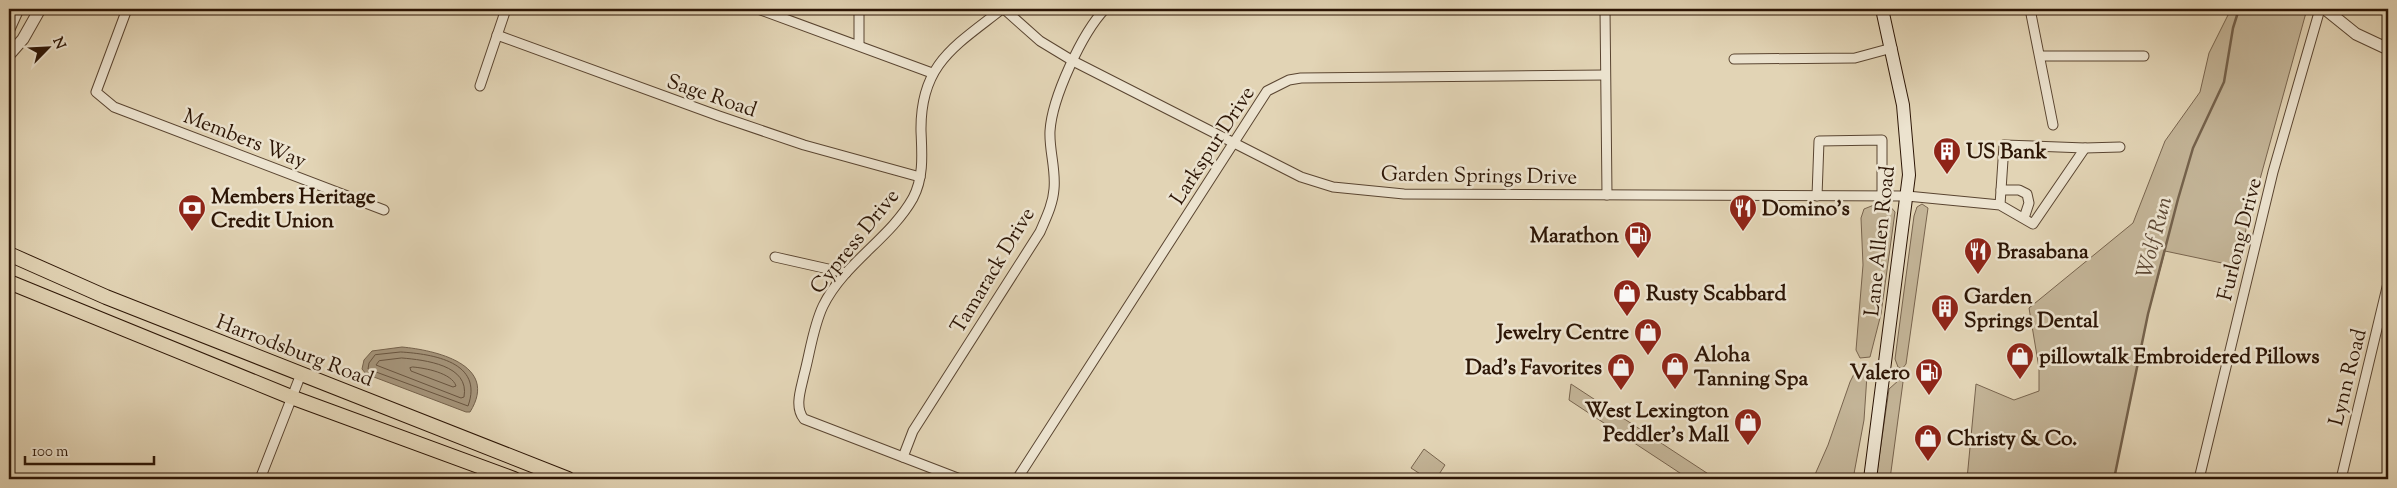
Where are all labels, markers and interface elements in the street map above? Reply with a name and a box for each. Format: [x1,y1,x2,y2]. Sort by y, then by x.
north arrow [22,22,72,72]
text: N [47,34,69,53]
street label: Sage Road [662,67,761,126]
street label: Larkspur Drive [1164,81,1263,211]
street label: Members Way [178,103,311,177]
building icon: US Bank [1932,136,1962,175]
place label: US Bank [1966,138,2047,168]
street label: Garden Springs Drive [1380,160,1577,194]
street label: Lane Allen Road [1858,164,1904,318]
street label: Furlong Drive [2211,175,2271,304]
place label: Members Heritage Credit Union [211,183,376,237]
street label: Cypress Drive [804,183,907,301]
bank icon: Members Heritage Credit Union [177,193,207,232]
restaurant icon: Domino's [1728,193,1758,232]
water label: Wolf Run [2130,193,2182,282]
place label: Domino's [1762,195,1850,225]
street label: Tamarack Drive [944,202,1043,340]
fuel station icon: Marathon [1623,220,1653,259]
place label: Marathon [1530,222,1620,252]
restaurant icon: Brasabana [1963,236,1993,275]
place label: Brasabana [1997,238,2089,268]
shop icon: Rusty Scabbard [1612,278,1642,317]
place label: Rusty Scabbard [1646,280,1786,310]
place label: Garden Springs Dental [1964,283,2099,337]
building icon: Garden Springs Dental [1930,293,1960,332]
street label: Harrodsburg Road [211,308,378,396]
shop icon: Jewelry Centre [1633,317,1663,356]
place label: Jewelry Centre [1495,319,1629,349]
street label: Lynn Road [2322,326,2376,429]
place label: Aloha Tanning Spa [1694,341,1808,395]
shop icon: pillowtalk Embroidered Pillows [2005,341,2035,380]
place label: pillowtalk Embroidered Pillows [2039,343,2319,373]
shop icon: Aloha Tanning Spa [1660,351,1690,390]
shop icon: Dad's Favorites [1606,352,1636,391]
place label: Dad's Favorites [1465,354,1602,384]
fuel station icon: Valero [1914,357,1944,396]
place label: Valero [1850,359,1911,389]
place label: West Lexington Peddler's Mall [1585,397,1730,451]
shop icon: West Lexington Peddler's Mall [1733,407,1763,446]
shop icon: Christy & Co. [1913,423,1943,462]
place label: Christy & Co. [1947,425,2077,455]
scale bar [25,433,154,465]
text: 100 m [32,442,69,463]

